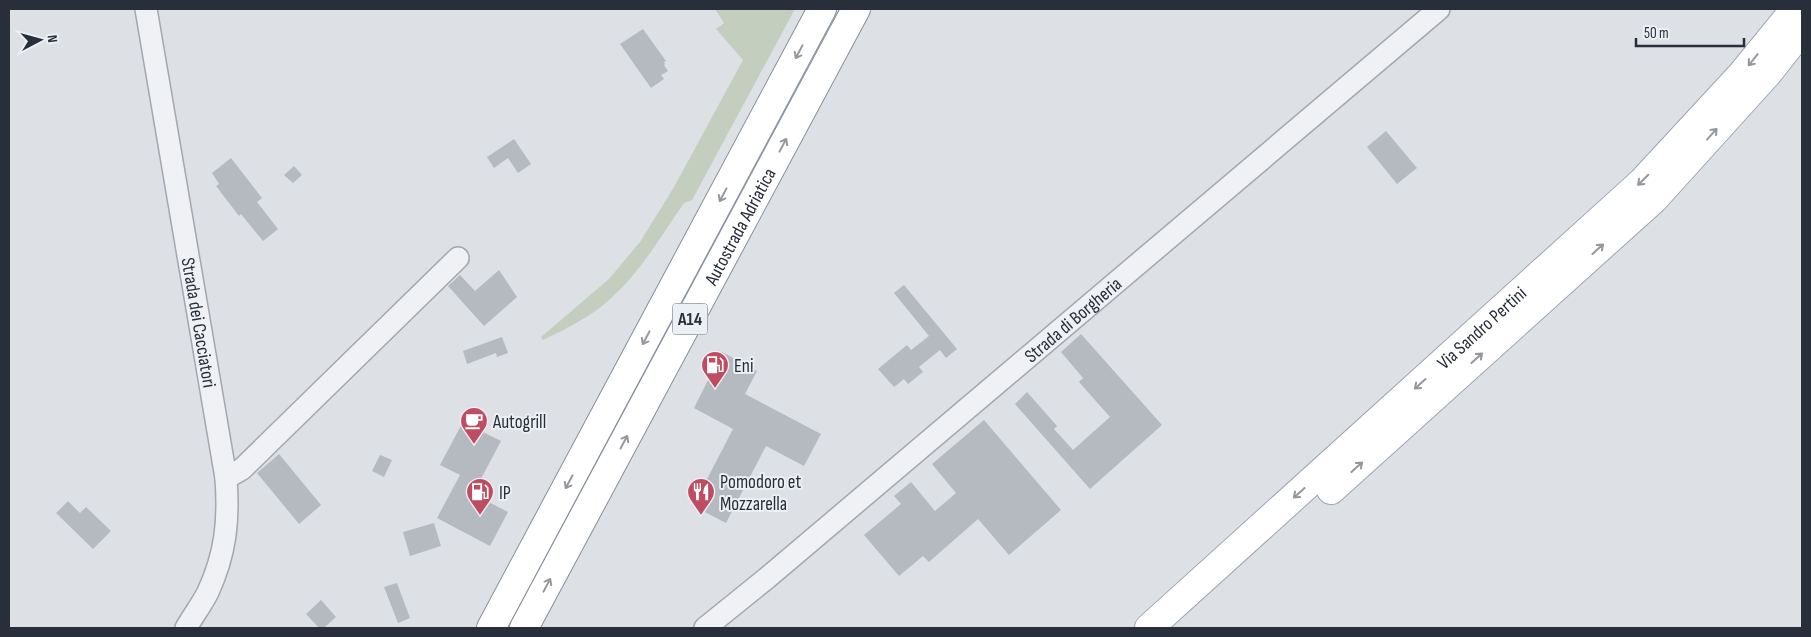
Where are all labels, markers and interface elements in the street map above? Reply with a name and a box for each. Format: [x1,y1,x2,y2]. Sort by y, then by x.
north arrow [15,15,65,65]
scale bar [1636,15,1744,47]
text: 50 m [1644,24,1669,43]
text: N [44,34,61,43]
one-way arrow [794,44,804,59]
one-way arrow [1748,54,1759,67]
one-way arrow [1706,128,1718,141]
one-way arrow [778,137,788,152]
street label: Autostrada Adriatica [700,164,782,290]
one-way arrow [1637,174,1649,186]
one-way arrow [718,187,727,202]
one-way arrow [1591,244,1604,255]
street label: Strada dei Cacciatori [176,256,220,390]
street label: Strada di Borgheria [1020,273,1127,368]
street label: Via Sandro Pertini [1433,282,1532,375]
road number: A14 [672,304,708,334]
one-way arrow [641,331,651,346]
fuel station icon: Eni [700,350,730,389]
one-way arrow [1471,352,1484,364]
place label: Eni [734,355,754,378]
one-way arrow [1413,378,1426,390]
cafe icon: Autogrill [459,406,489,445]
place label: Autogrill [492,411,546,434]
one-way arrow [620,435,629,450]
one-way arrow [1350,461,1363,473]
place label: Pomodoro et Mozzarella [720,471,801,516]
one-way arrow [564,474,574,488]
fuel station icon: IP [465,477,495,516]
restaurant icon: Pomodoro et Mozzarella [686,477,716,516]
place label: IP [499,482,511,505]
one-way arrow [1293,487,1306,499]
one-way arrow [542,578,552,593]

